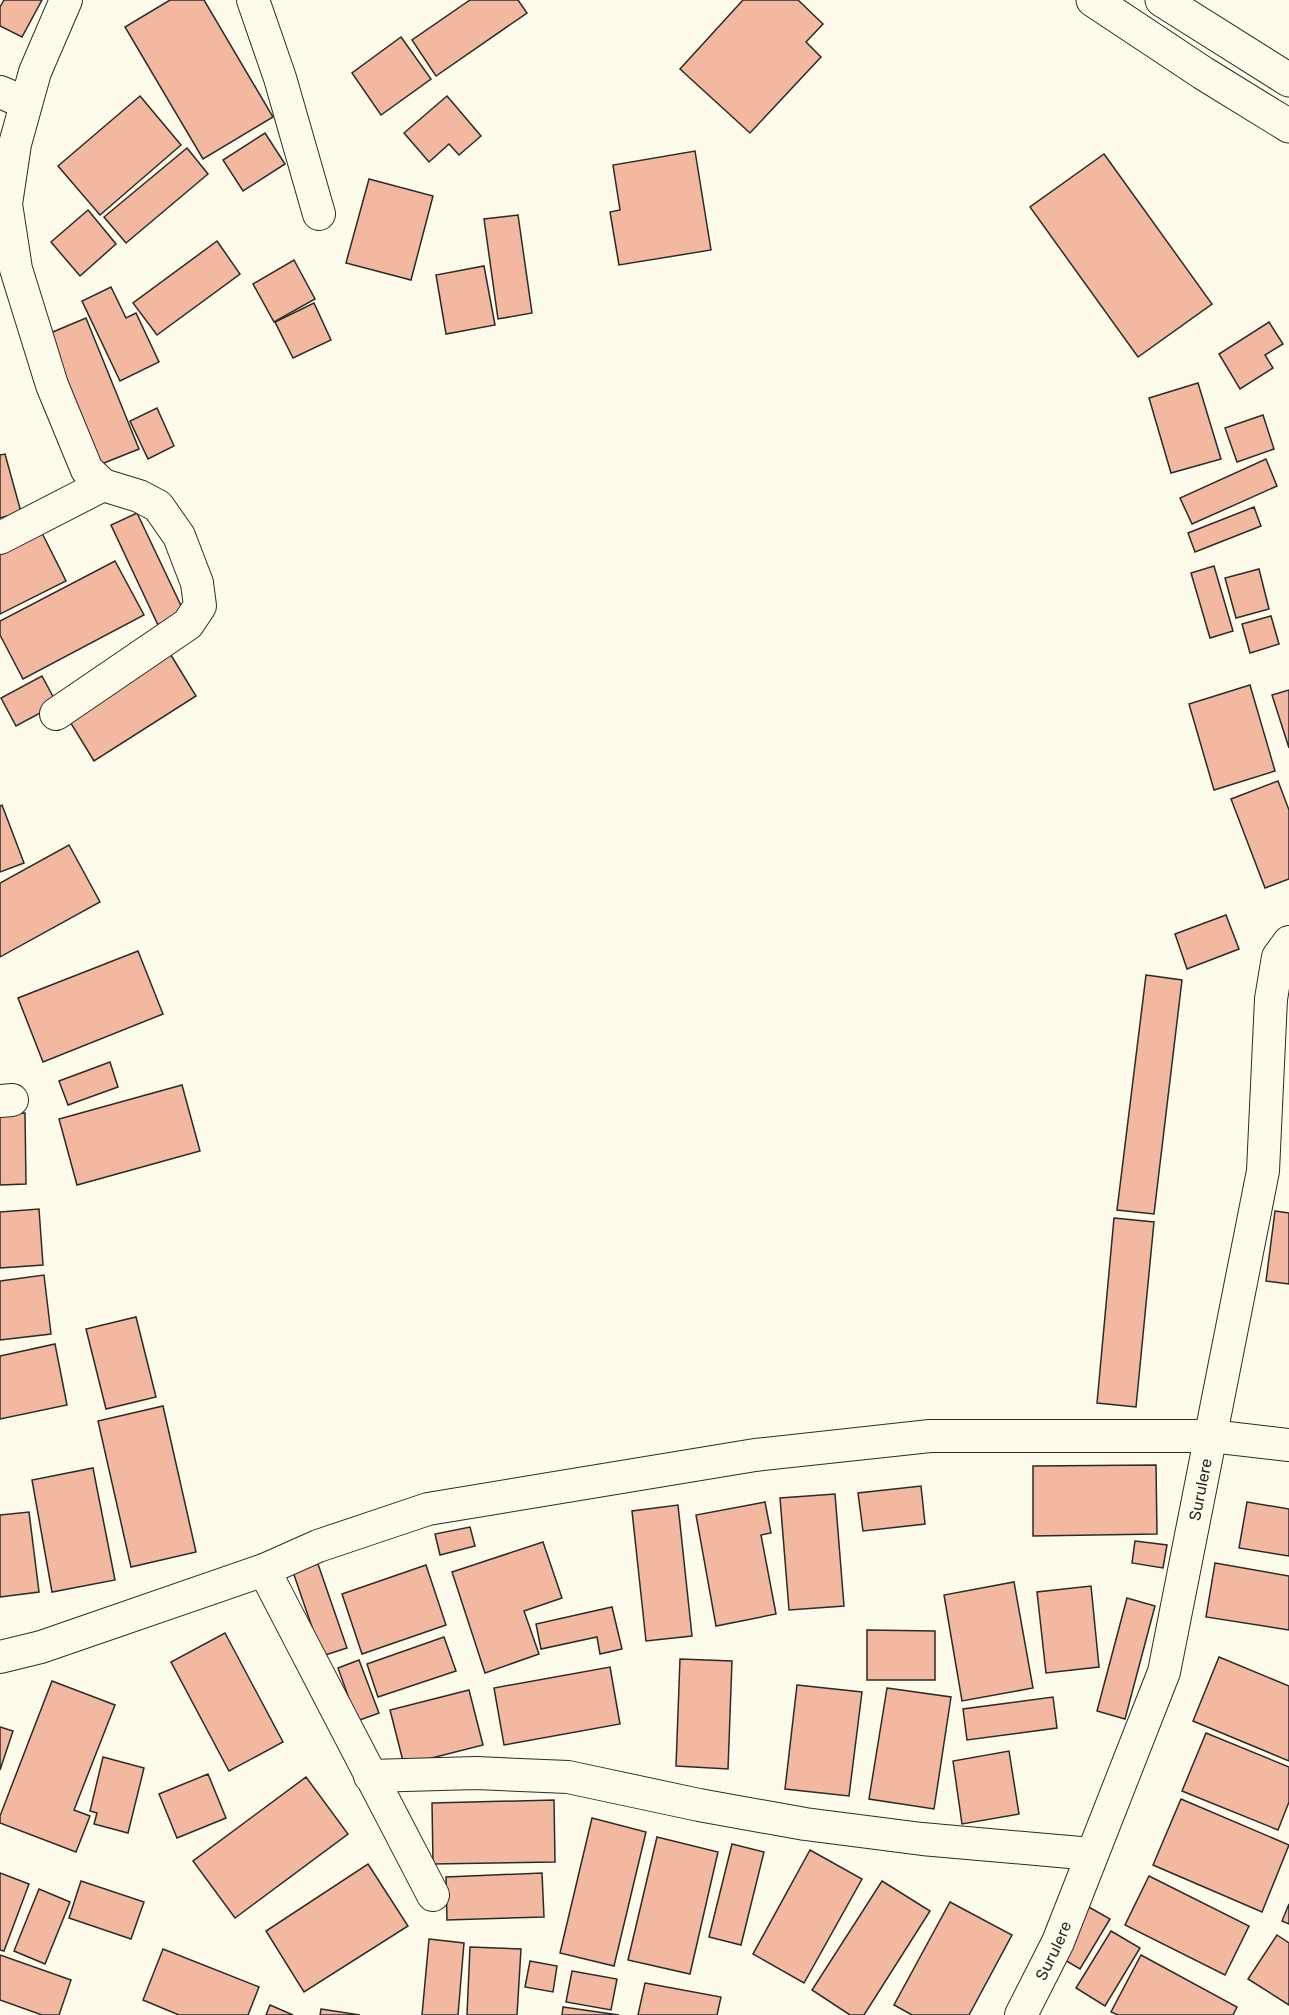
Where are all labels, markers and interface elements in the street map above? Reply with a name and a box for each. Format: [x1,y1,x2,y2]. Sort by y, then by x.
street label: Surulere [1185,1457,1216,1522]
street label: Surulere [1031,1918,1075,1983]

